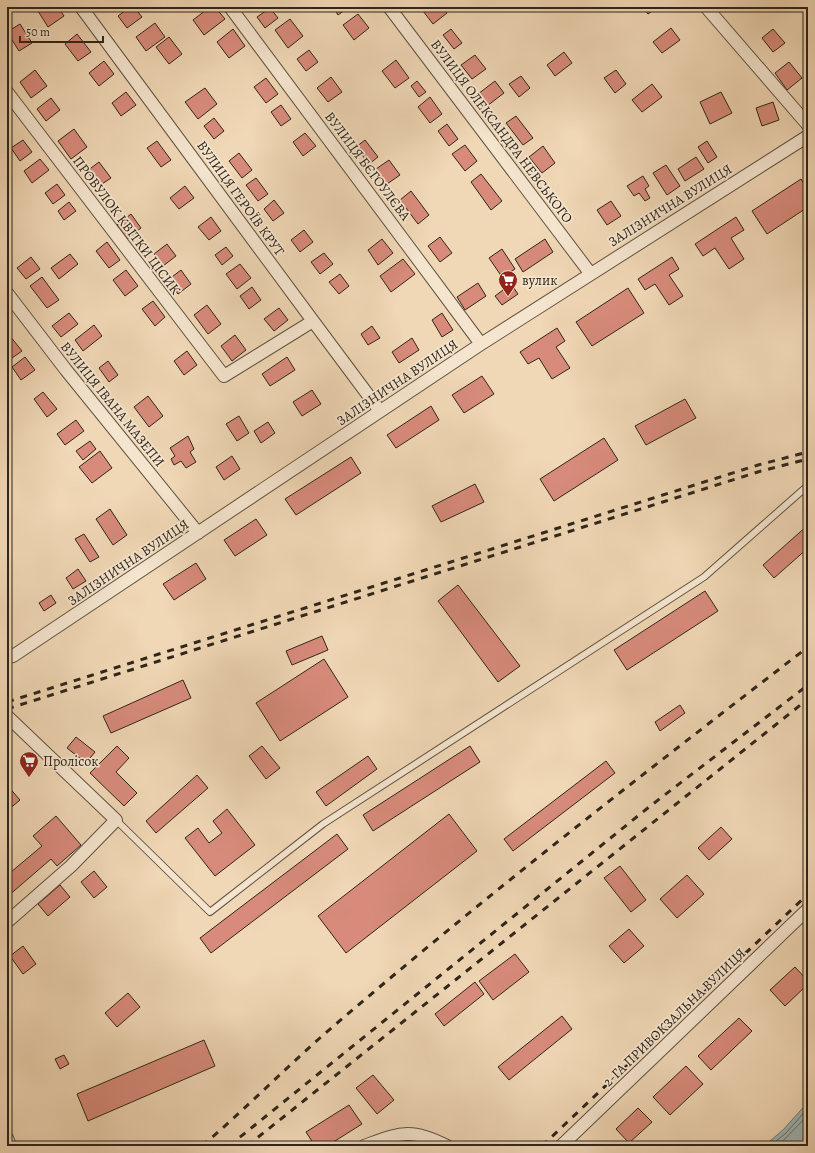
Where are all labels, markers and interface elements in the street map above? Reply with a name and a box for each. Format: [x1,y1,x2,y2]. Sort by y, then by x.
scale bar [20,18,103,44]
text: 50 m [26,24,50,40]
street label: ВУЛИЦЯ ОЛЕКСАНДРА НЕВСЬКОГО [426,36,577,227]
street label: ВУЛИЦЯ БЄГОУЛЄВА [320,108,415,225]
street label: ВУЛИЦЯ ГЕРОЇВ КРУТ [192,137,289,260]
street label: ПРОВУЛОК КВІТКИ ЦІСИК [68,152,185,299]
street label: ЗАЛІЗНИЧНА ВУЛИЦЯ [605,160,736,251]
supermarket icon: вулик [497,269,519,297]
place label: вулик [522,271,557,290]
street label: ЗАЛІЗНИЧНА ВУЛИЦЯ [333,335,462,430]
street label: ВУЛИЦЯ ІВАНА МАЗЕПИ [56,338,169,471]
street label: ЗАЛІЗНИЧНА ВУЛИЦЯ [64,515,193,610]
supermarket icon: Пролісок [18,750,40,778]
place label: Пролісок [43,752,99,771]
street label: 2-ГА ПРИВОКЗАЛЬНА ВУЛИЦЯ [599,944,750,1091]

